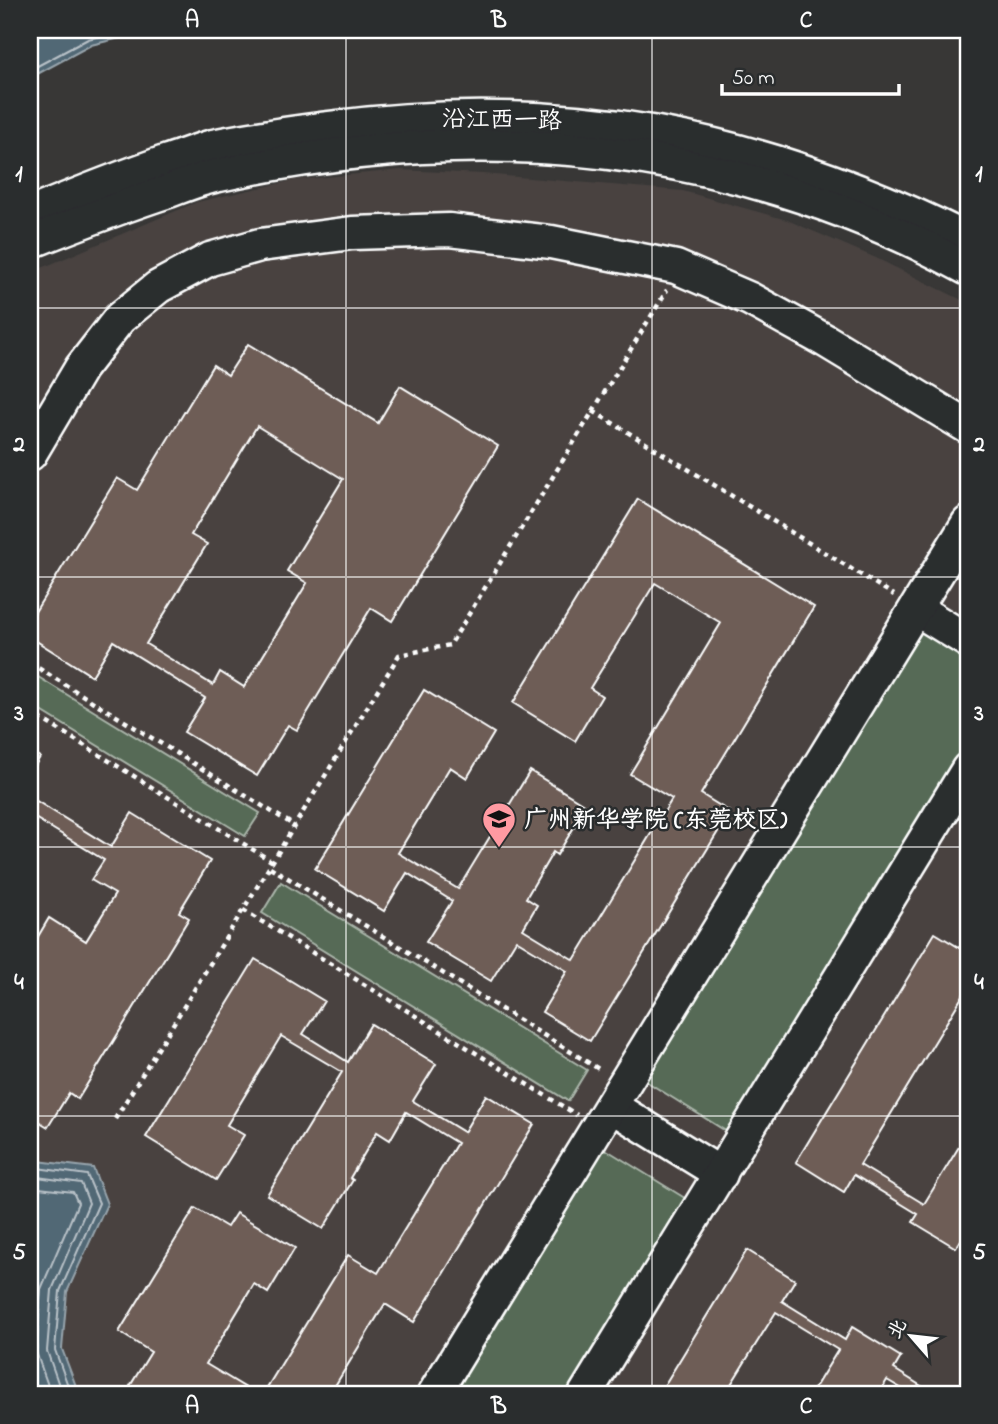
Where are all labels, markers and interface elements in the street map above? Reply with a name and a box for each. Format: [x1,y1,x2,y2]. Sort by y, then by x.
text: A [185,5,199,38]
text: B [490,5,507,38]
text: C [800,5,813,38]
scale bar [722,52,898,96]
text: 50 m [732,64,775,94]
street label: 沿江西一路 [442,103,562,140]
text: 1 [15,159,23,192]
text: 1 [975,159,983,192]
text: 2 [12,429,25,462]
text: 2 [972,429,985,462]
text: 3 [13,698,24,731]
text: 3 [973,698,984,731]
school or university icon: 广州新华学院 (东莞校区) [480,800,518,849]
place label: 广州新华学院 (东莞校区) [524,804,787,839]
text: 4 [14,967,24,1000]
text: 4 [974,967,984,1000]
text: 5 [12,1237,26,1270]
text: 5 [972,1237,986,1270]
north arrow [876,1302,946,1372]
text: 北 [882,1314,915,1344]
text: A [185,1391,199,1424]
text: B [490,1391,507,1424]
text: C [800,1391,813,1424]

